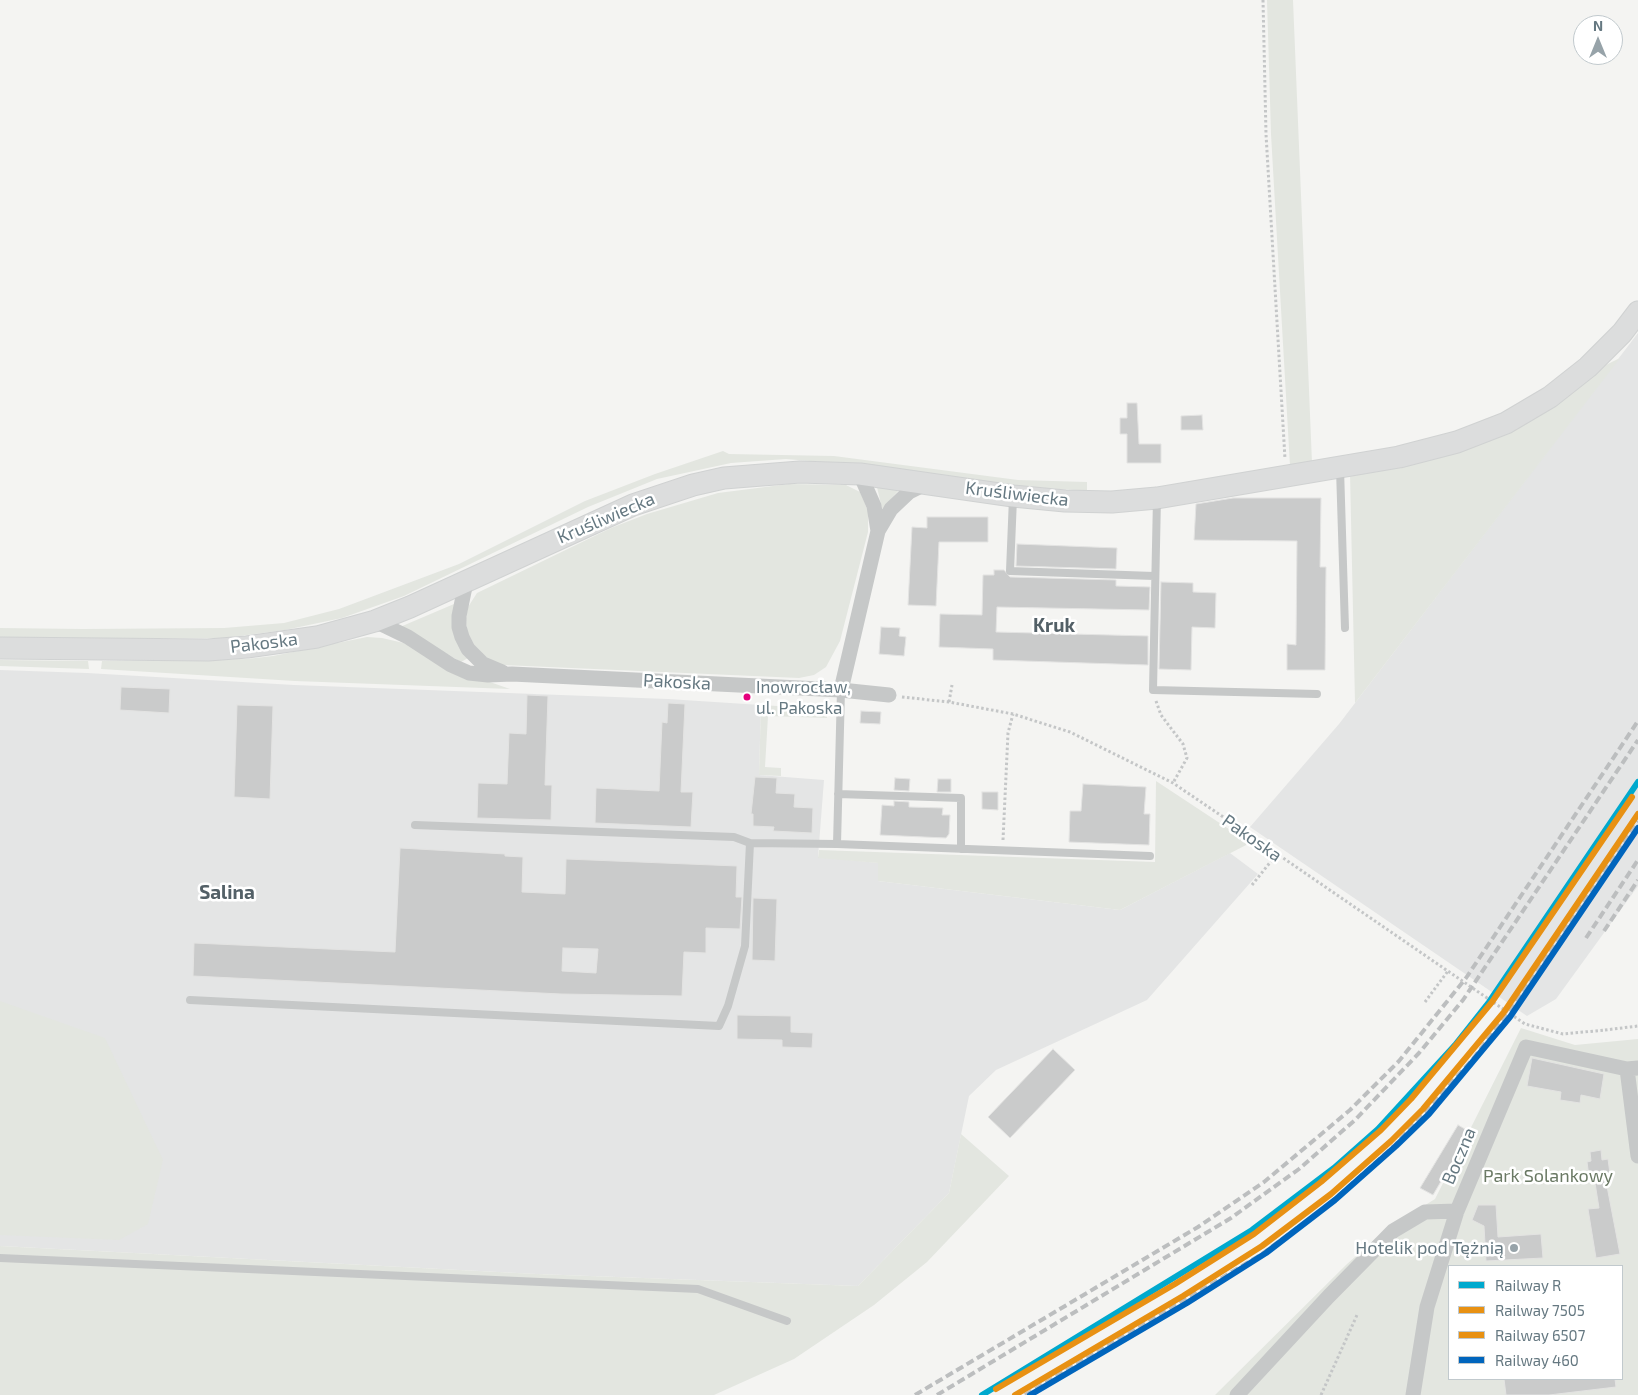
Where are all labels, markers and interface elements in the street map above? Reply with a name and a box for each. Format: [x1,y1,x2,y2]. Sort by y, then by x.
north arrow [1573,15,1623,65]
text: N [1593,17,1603,34]
street label: Kruśliwiecka [964,477,1070,511]
street label: Kruśliwiecka [554,488,658,548]
district label: Kruk [1033,615,1075,637]
street label: Pakoska [229,628,299,658]
street label: Pakoska [643,669,711,695]
place label: Inowrocław, ul. Pakoska [756,677,851,717]
marker: Inowrocław, ul. Pakoska [742,692,752,702]
street label: Pakoska [1218,810,1286,866]
district label: Salina [199,882,255,904]
street label: Boczna [1437,1124,1481,1188]
park label: Park Solankowy [1483,1165,1613,1187]
place label: Hotelik pod Tężnią [1355,1237,1504,1259]
marker: Hotelik pod Tężnią [1508,1242,1520,1254]
legend [1448,1265,1623,1380]
text: Railway R [1495,1276,1561,1294]
text: Railway 7505 [1495,1301,1585,1319]
text: Railway 6507 [1495,1326,1585,1344]
text: Railway 460 [1495,1351,1579,1369]

